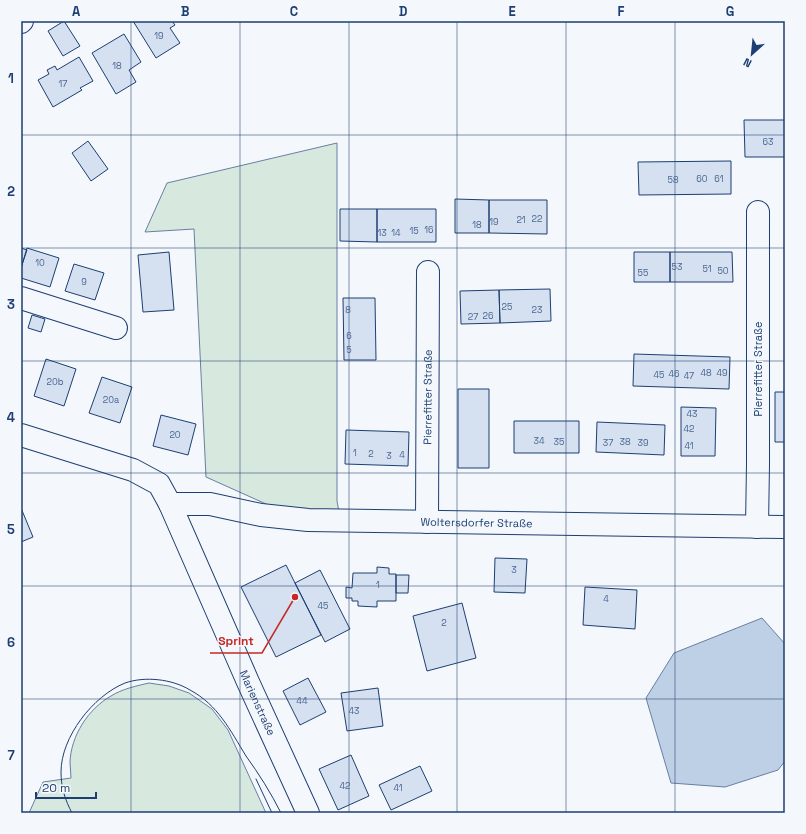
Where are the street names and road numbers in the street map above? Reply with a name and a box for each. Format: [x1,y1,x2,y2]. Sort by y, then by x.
street label: Pierrefitter Straße [751,321,765,417]
street label: Pierrefitter Straße [420,349,435,445]
street label: Woltersdorfer Straße [420,515,533,530]
street label: Marienstraße [237,668,279,738]

